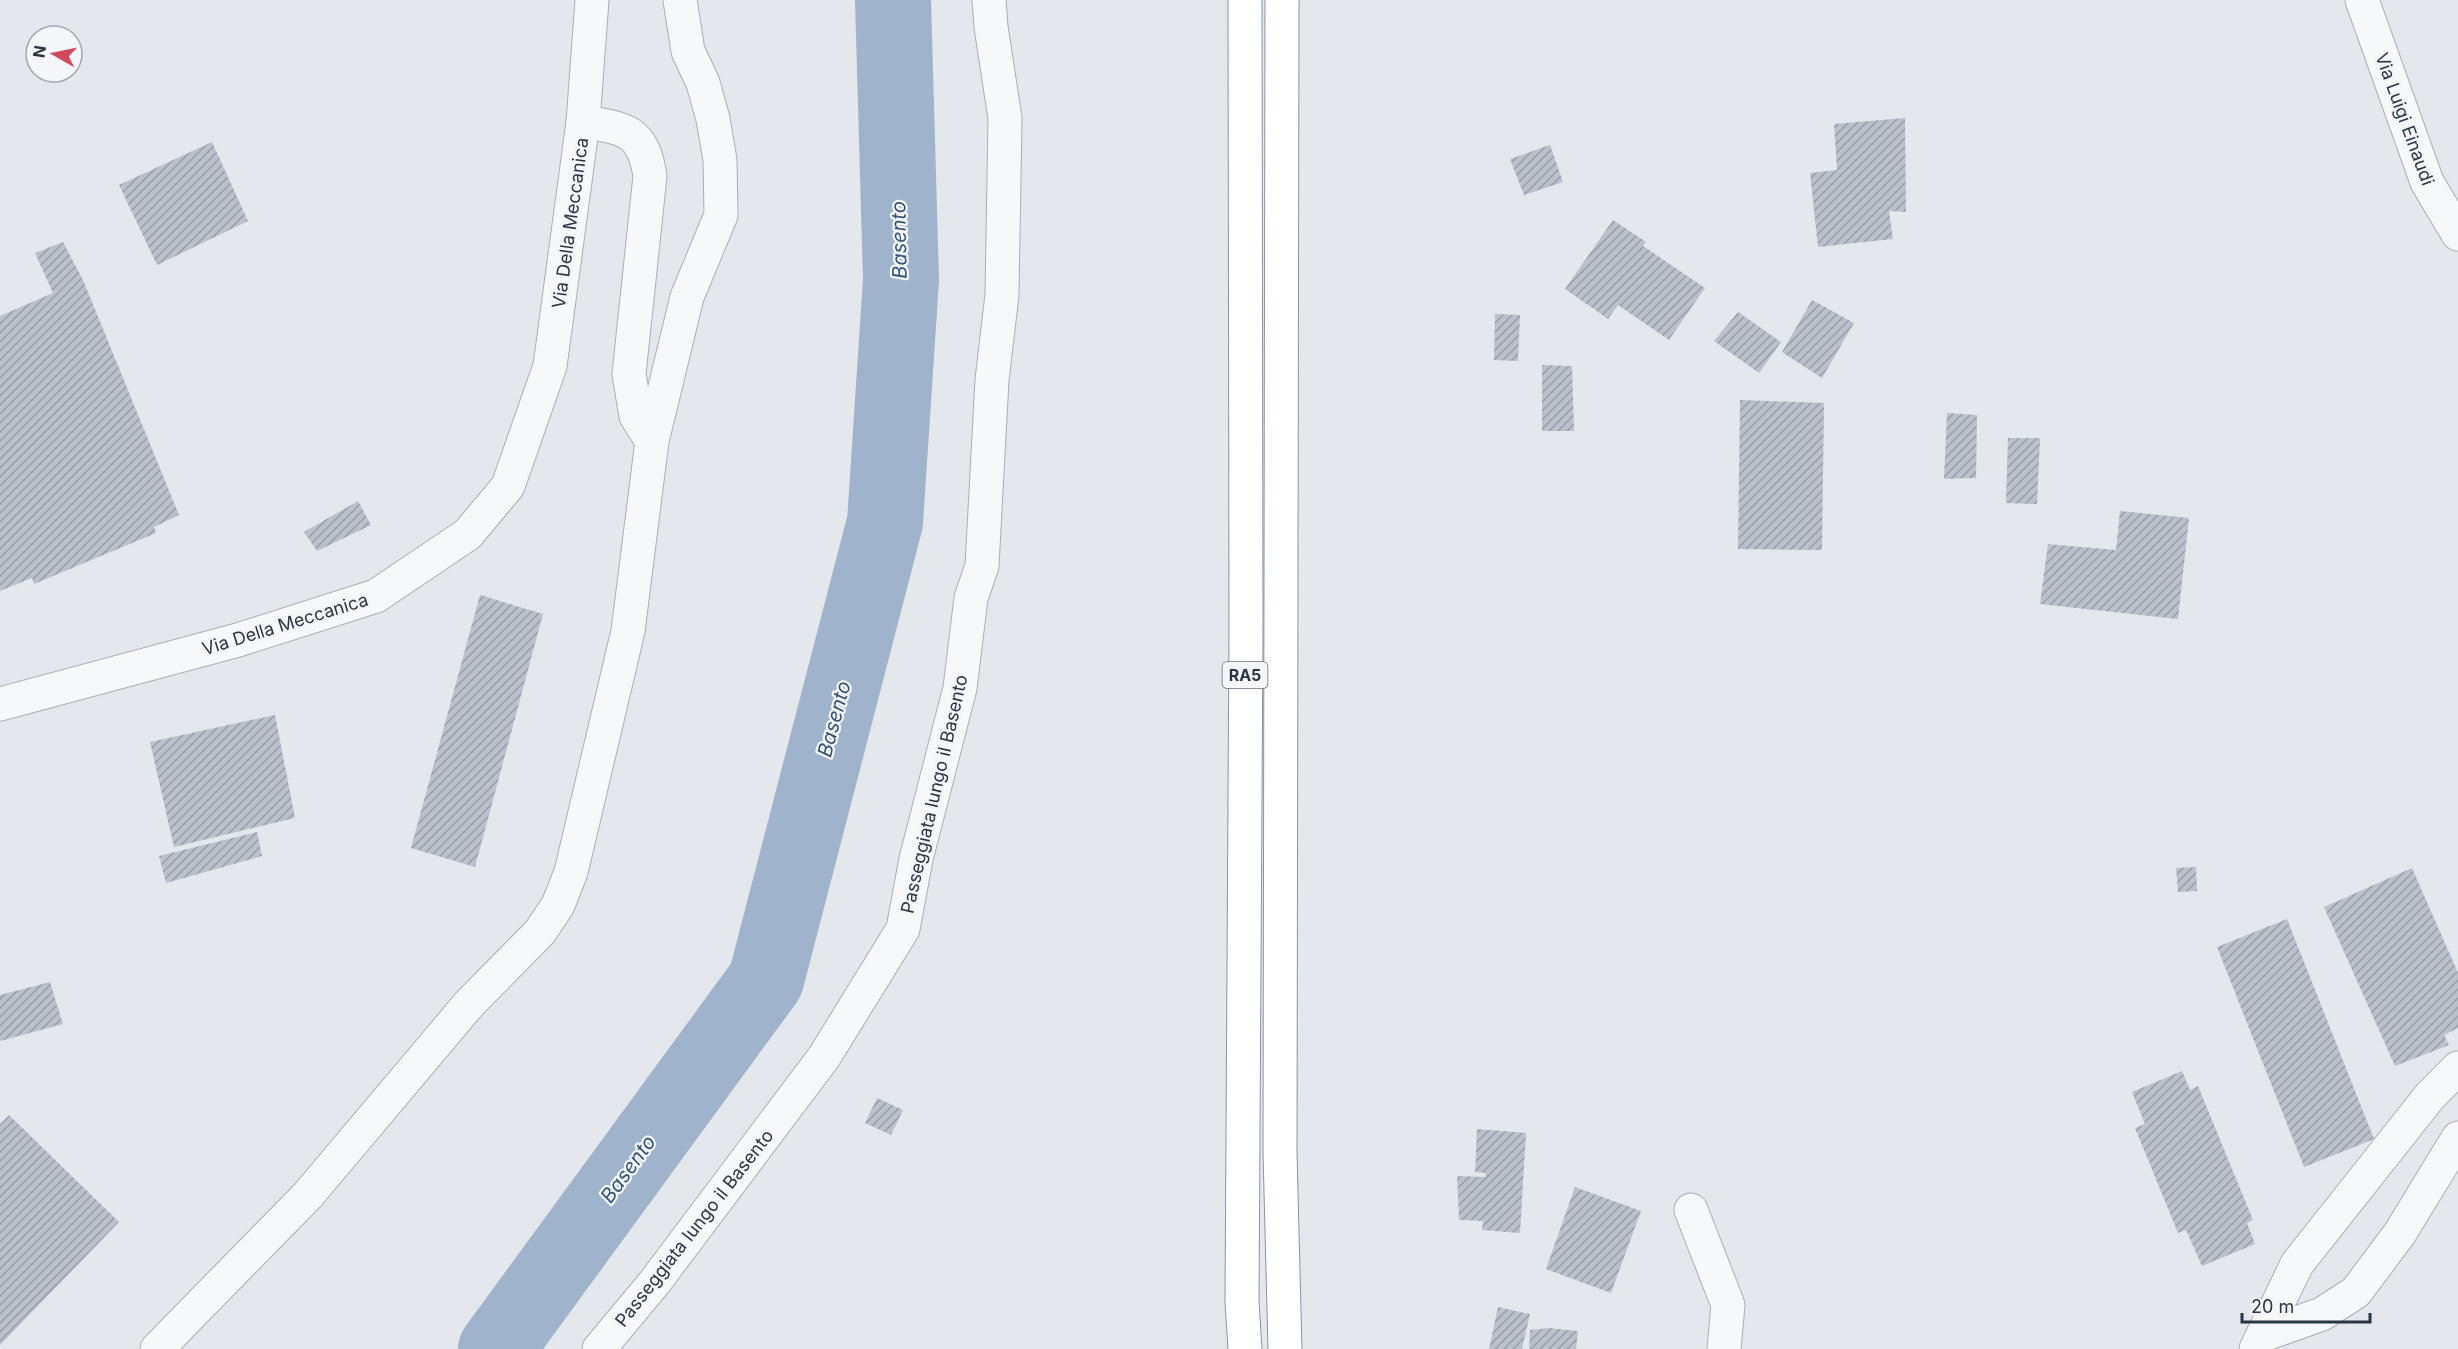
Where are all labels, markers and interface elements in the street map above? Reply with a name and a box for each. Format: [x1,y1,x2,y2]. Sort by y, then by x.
north arrow [24,24,84,84]
text: N [28,44,50,59]
street label: Via Luigi Einaudi [2371,50,2439,188]
street label: Via Della Meccanica [548,136,592,310]
water label: Basento [886,201,912,279]
street label: Via Della Meccanica [199,589,371,659]
road number: RA5 [1222,662,1268,688]
street label: Passeggiata lungo il Basento [896,673,972,915]
water label: Basento [812,678,856,760]
street label: Passeggiata lungo il Basento [611,1125,777,1331]
water label: Basento [595,1131,661,1207]
scale bar [2242,1286,2370,1324]
text: 20 m [2251,1296,2294,1317]

